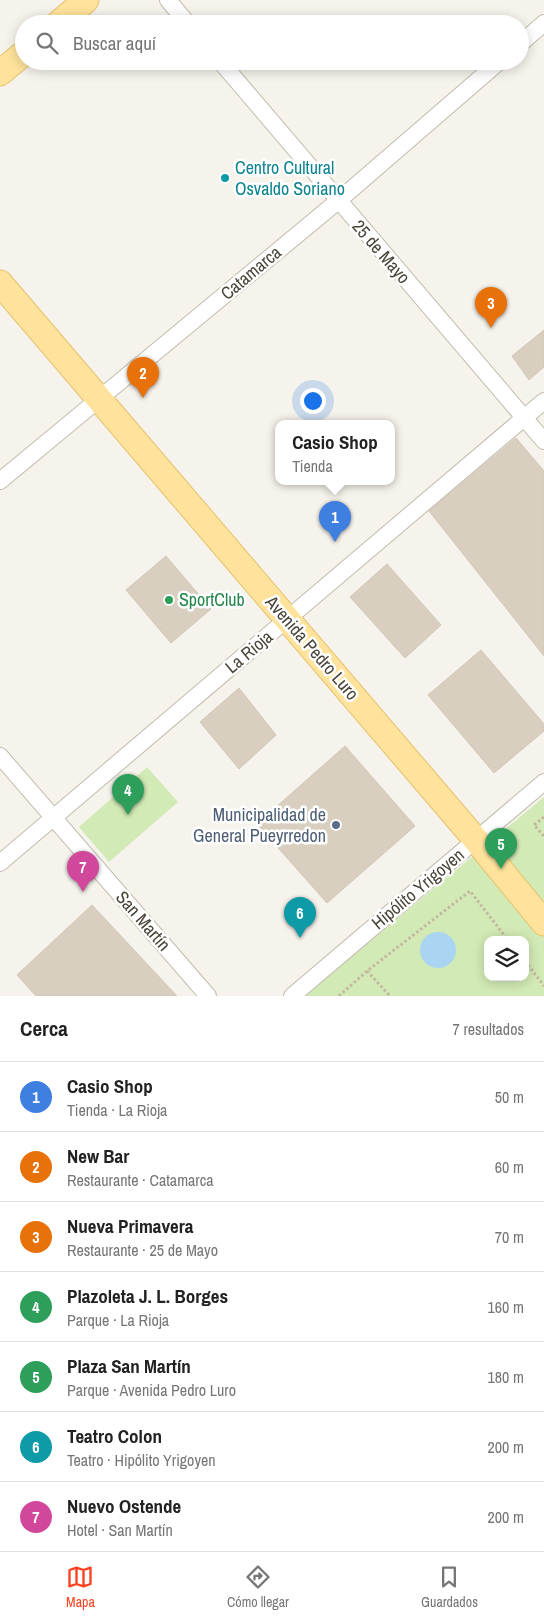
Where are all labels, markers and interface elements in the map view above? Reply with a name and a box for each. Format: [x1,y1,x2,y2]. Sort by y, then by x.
search box [15,15,529,70]
icon: search [33,29,61,57]
text: Buscar aquí [73,30,156,56]
place label: Centro Cultural Osvaldo Soriano [235,155,345,201]
marker: Centro Cultural Osvaldo Soriano [219,172,231,184]
street label: 25 de Mayo [347,214,416,289]
street label: Catamarca [215,240,286,305]
pin: 3 [475,287,507,328]
pin: 2 [127,357,159,398]
your location [300,388,326,414]
popup [275,420,395,485]
text: Casio Shop [292,429,378,455]
text: Tienda [292,455,333,477]
pin: 1 [319,501,351,542]
place label: SportClub [179,587,245,612]
street label: Avenida Pedro Luro [259,589,365,705]
marker: SportClub [163,594,175,606]
street label: La Rioja [220,624,278,679]
pin: 4 [112,774,144,815]
place label: Municipalidad de General Pueyrredon [193,802,326,848]
marker: Municipalidad de General Pueyrredon [330,819,342,831]
pin: 5 [485,828,517,869]
street label: Hipólito Yrigoyen [366,842,469,935]
pin: 7 [67,851,99,892]
street label: San Martín [110,885,176,956]
pin: 6 [284,897,316,938]
map controls [484,936,529,981]
button: layers [484,936,529,981]
text: Cerca [20,1014,68,1043]
text: 7 resultados [453,1018,524,1040]
text: Casio Shop [67,1073,153,1099]
text: 1 [32,1086,40,1108]
text: 50 m [495,1086,524,1108]
text: Tienda · La Rioja [67,1099,167,1121]
text: New Bar [67,1143,129,1169]
text: 2 [32,1156,40,1178]
text: 60 m [495,1156,524,1178]
text: Restaurante · Catamarca [67,1169,214,1191]
text: Nueva Primavera [67,1213,193,1239]
text: 3 [32,1226,40,1248]
text: 70 m [495,1226,524,1248]
text: Restaurante · 25 de Mayo [67,1239,218,1261]
text: Plazoleta J. L. Borges [67,1283,228,1309]
text: 4 [32,1296,40,1318]
text: 160 m [488,1296,524,1318]
text: Parque · La Rioja [67,1309,169,1331]
text: Plaza San Martín [67,1353,191,1379]
text: 5 [32,1366,40,1388]
text: 180 m [488,1366,524,1388]
text: Parque · Avenida Pedro Luro [67,1379,236,1401]
text: Teatro Colon [67,1423,162,1449]
text: 6 [32,1436,40,1458]
text: 200 m [488,1436,524,1458]
text: Teatro · Hipólito Yrigoyen [67,1449,216,1471]
text: Nuevo Ostende [67,1493,181,1519]
text: 7 [32,1506,40,1528]
text: 200 m [488,1506,524,1528]
text: Hotel · San Martín [67,1519,173,1541]
tab: Mapa [66,1563,95,1611]
tab: Cómo llegar [227,1563,289,1611]
tab: Guardados [421,1563,478,1611]

